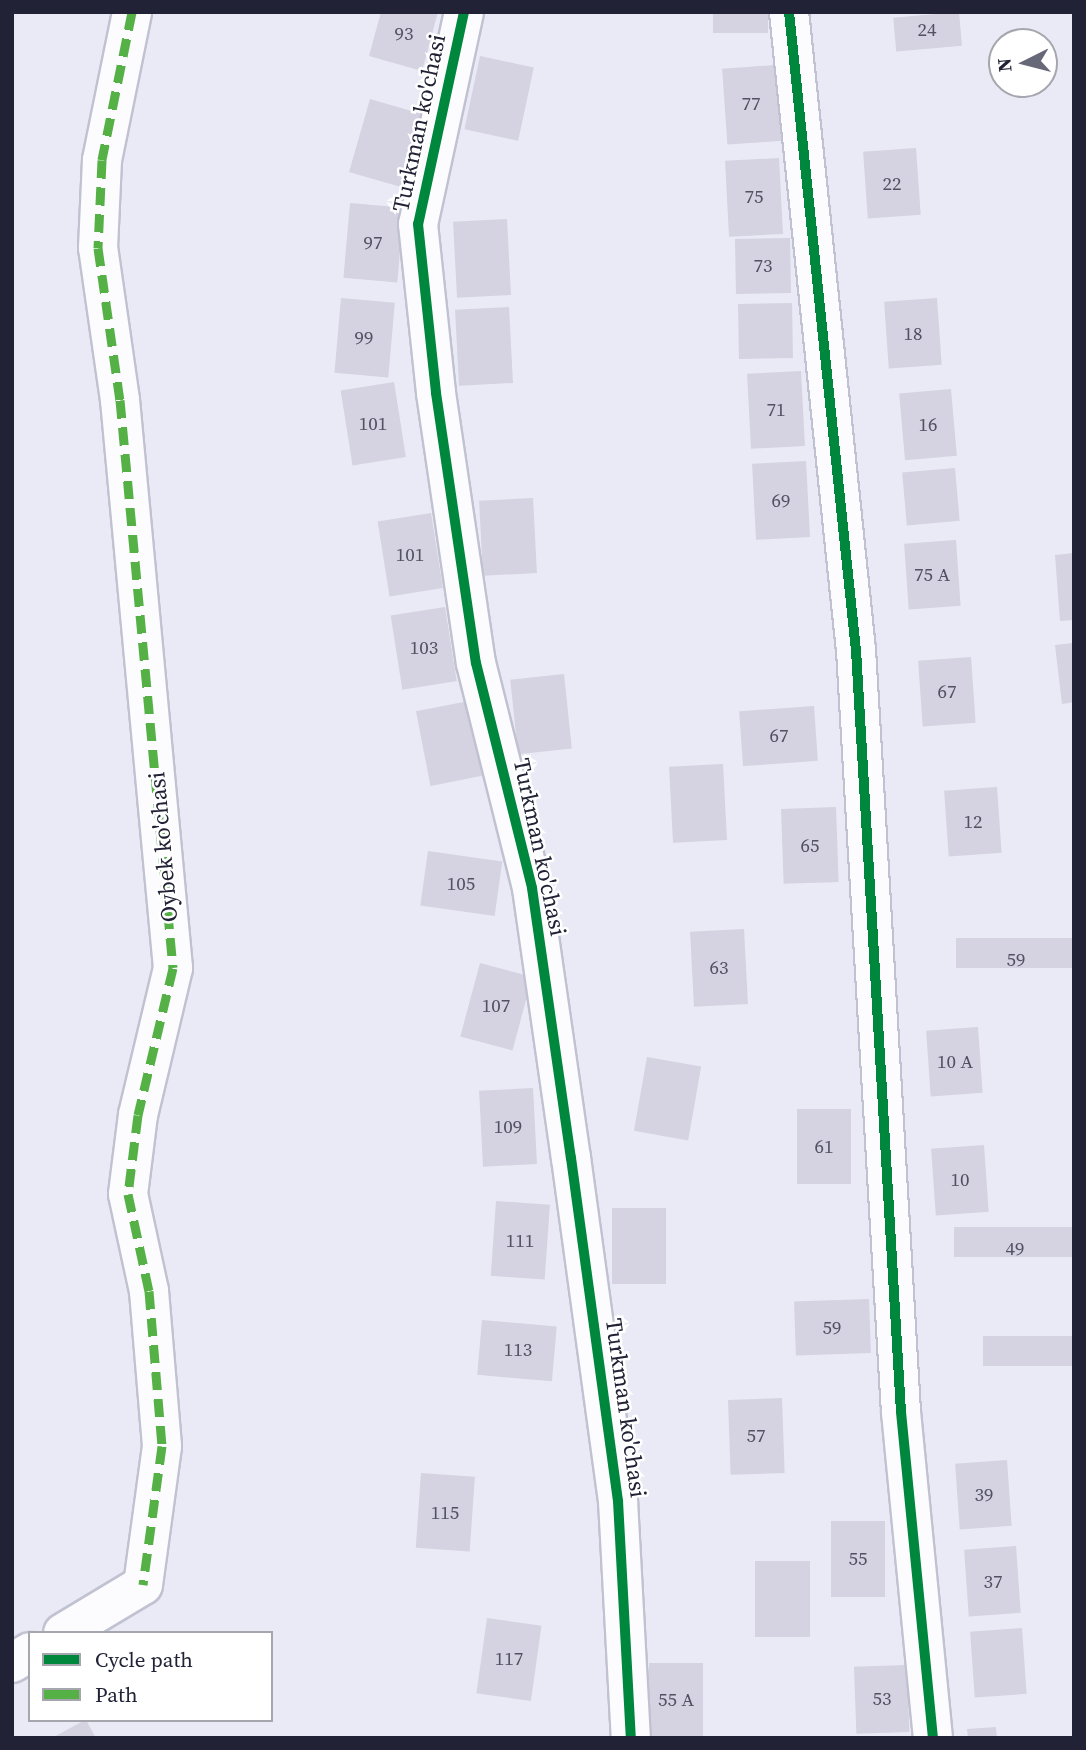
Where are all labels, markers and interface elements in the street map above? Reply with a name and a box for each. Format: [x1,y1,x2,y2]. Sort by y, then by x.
house number: 24 [918,19,936,41]
house number: 93 [395,23,413,45]
north arrow [988,28,1058,98]
street label: Turkman ko'chasi [387,32,451,214]
text: N [990,57,1018,73]
house number: 77 [742,93,760,115]
house number: 22 [883,173,901,195]
house number: 75 [745,186,763,208]
house number: 97 [364,232,382,254]
house number: 73 [754,255,772,277]
house number: 18 [904,323,922,345]
house number: 99 [355,327,373,349]
house number: 71 [767,399,785,421]
house number: 101 [359,413,387,435]
house number: 16 [919,414,937,436]
house number: 69 [772,490,790,512]
house number: 101 [396,544,424,566]
house number: 75 А [914,564,950,586]
house number: 103 [410,637,438,659]
house number: 67 [938,681,956,703]
house number: 67 [770,725,788,747]
street label: Turkman ko'chasi [508,756,572,938]
street label: Oybek ko'chasi [143,771,183,923]
house number: 12 [964,811,982,833]
house number: 65 [801,835,819,857]
house number: 105 [447,873,475,895]
house number: 59 [1007,949,1025,971]
house number: 63 [710,957,728,979]
house number: 107 [482,995,510,1017]
house number: 10 А [937,1051,973,1073]
house number: 109 [494,1116,522,1138]
house number: 61 [815,1136,833,1158]
house number: 10 [951,1169,969,1191]
house number: 111 [506,1230,534,1252]
house number: 49 [1006,1238,1024,1260]
street label: Turkman ko'chasi [600,1317,652,1499]
house number: 59 [823,1317,841,1339]
house number: 113 [504,1339,532,1361]
house number: 57 [747,1425,765,1447]
house number: 39 [975,1484,993,1506]
house number: 115 [431,1502,459,1524]
house number: 55 [849,1548,867,1570]
house number: 37 [984,1571,1002,1593]
legend [28,1631,273,1722]
text: Cycle path [95,1645,193,1674]
house number: 117 [495,1648,523,1670]
text: Path [95,1680,138,1709]
house number: 53 [873,1688,891,1710]
house number: 55 А [658,1689,694,1711]

